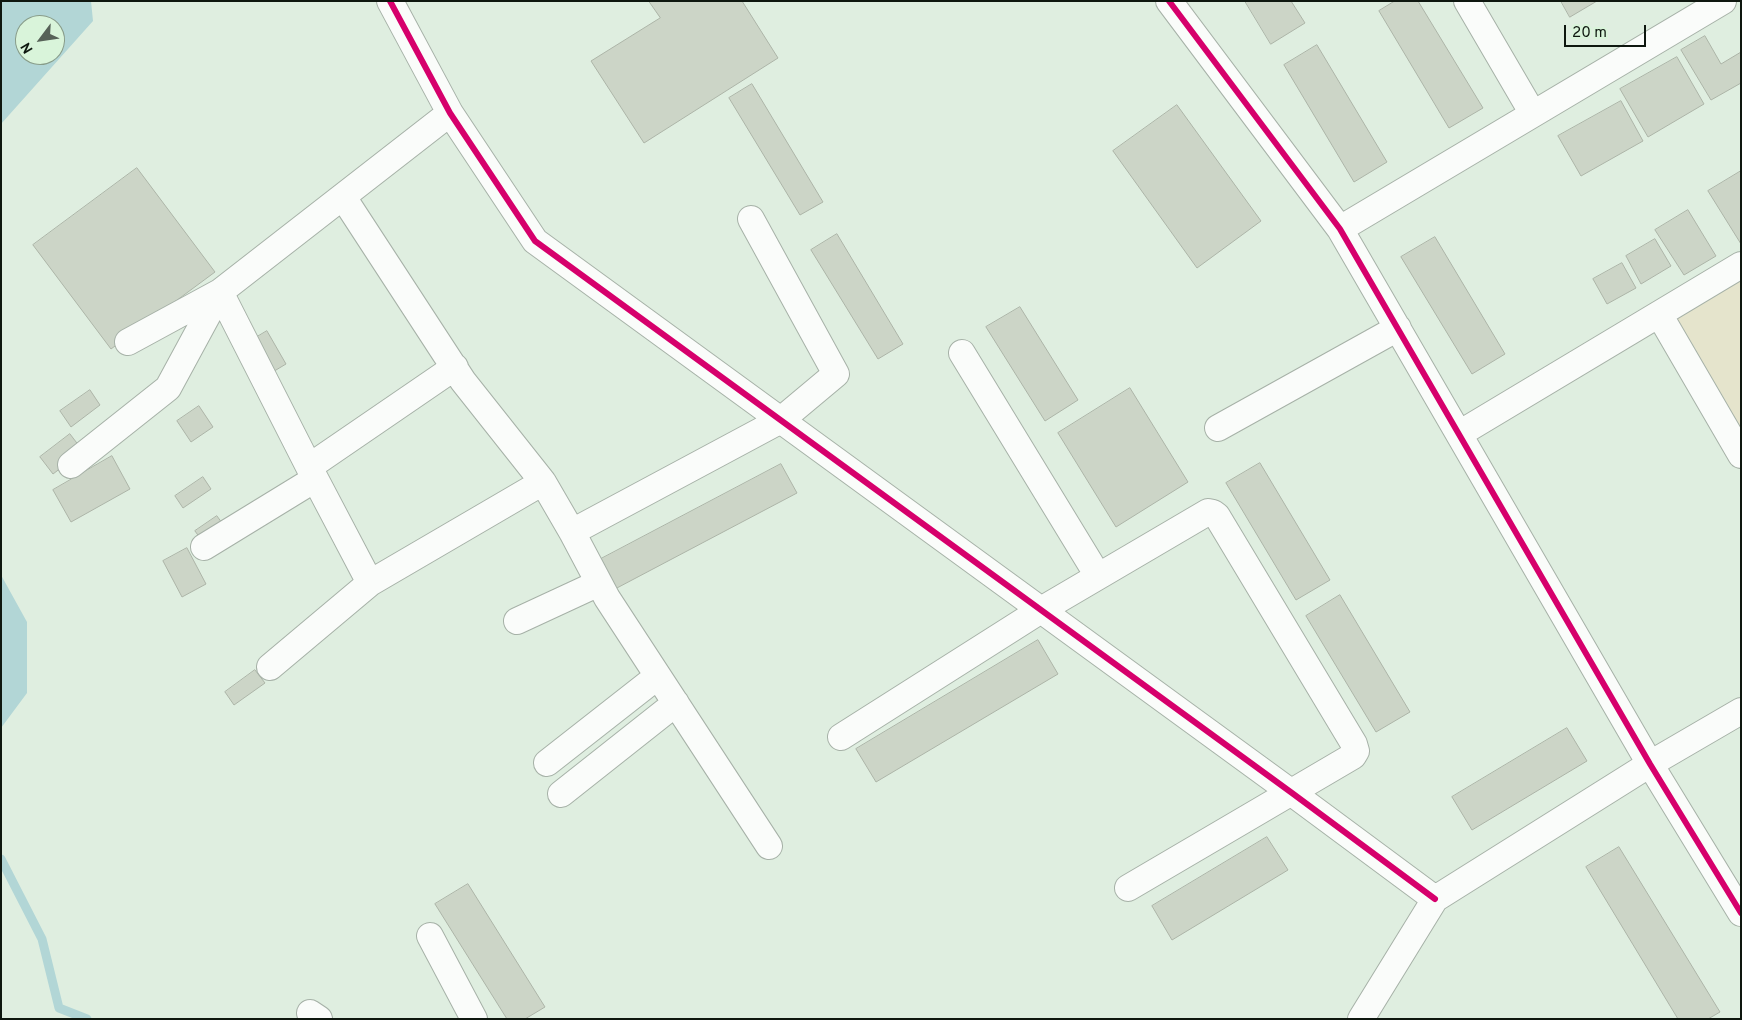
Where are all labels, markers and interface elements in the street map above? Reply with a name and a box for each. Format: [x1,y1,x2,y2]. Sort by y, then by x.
north arrow [15,15,65,65]
scale bar [1567,15,1650,47]
text: 20 m [1572,24,1607,43]
text: N [18,39,37,56]

